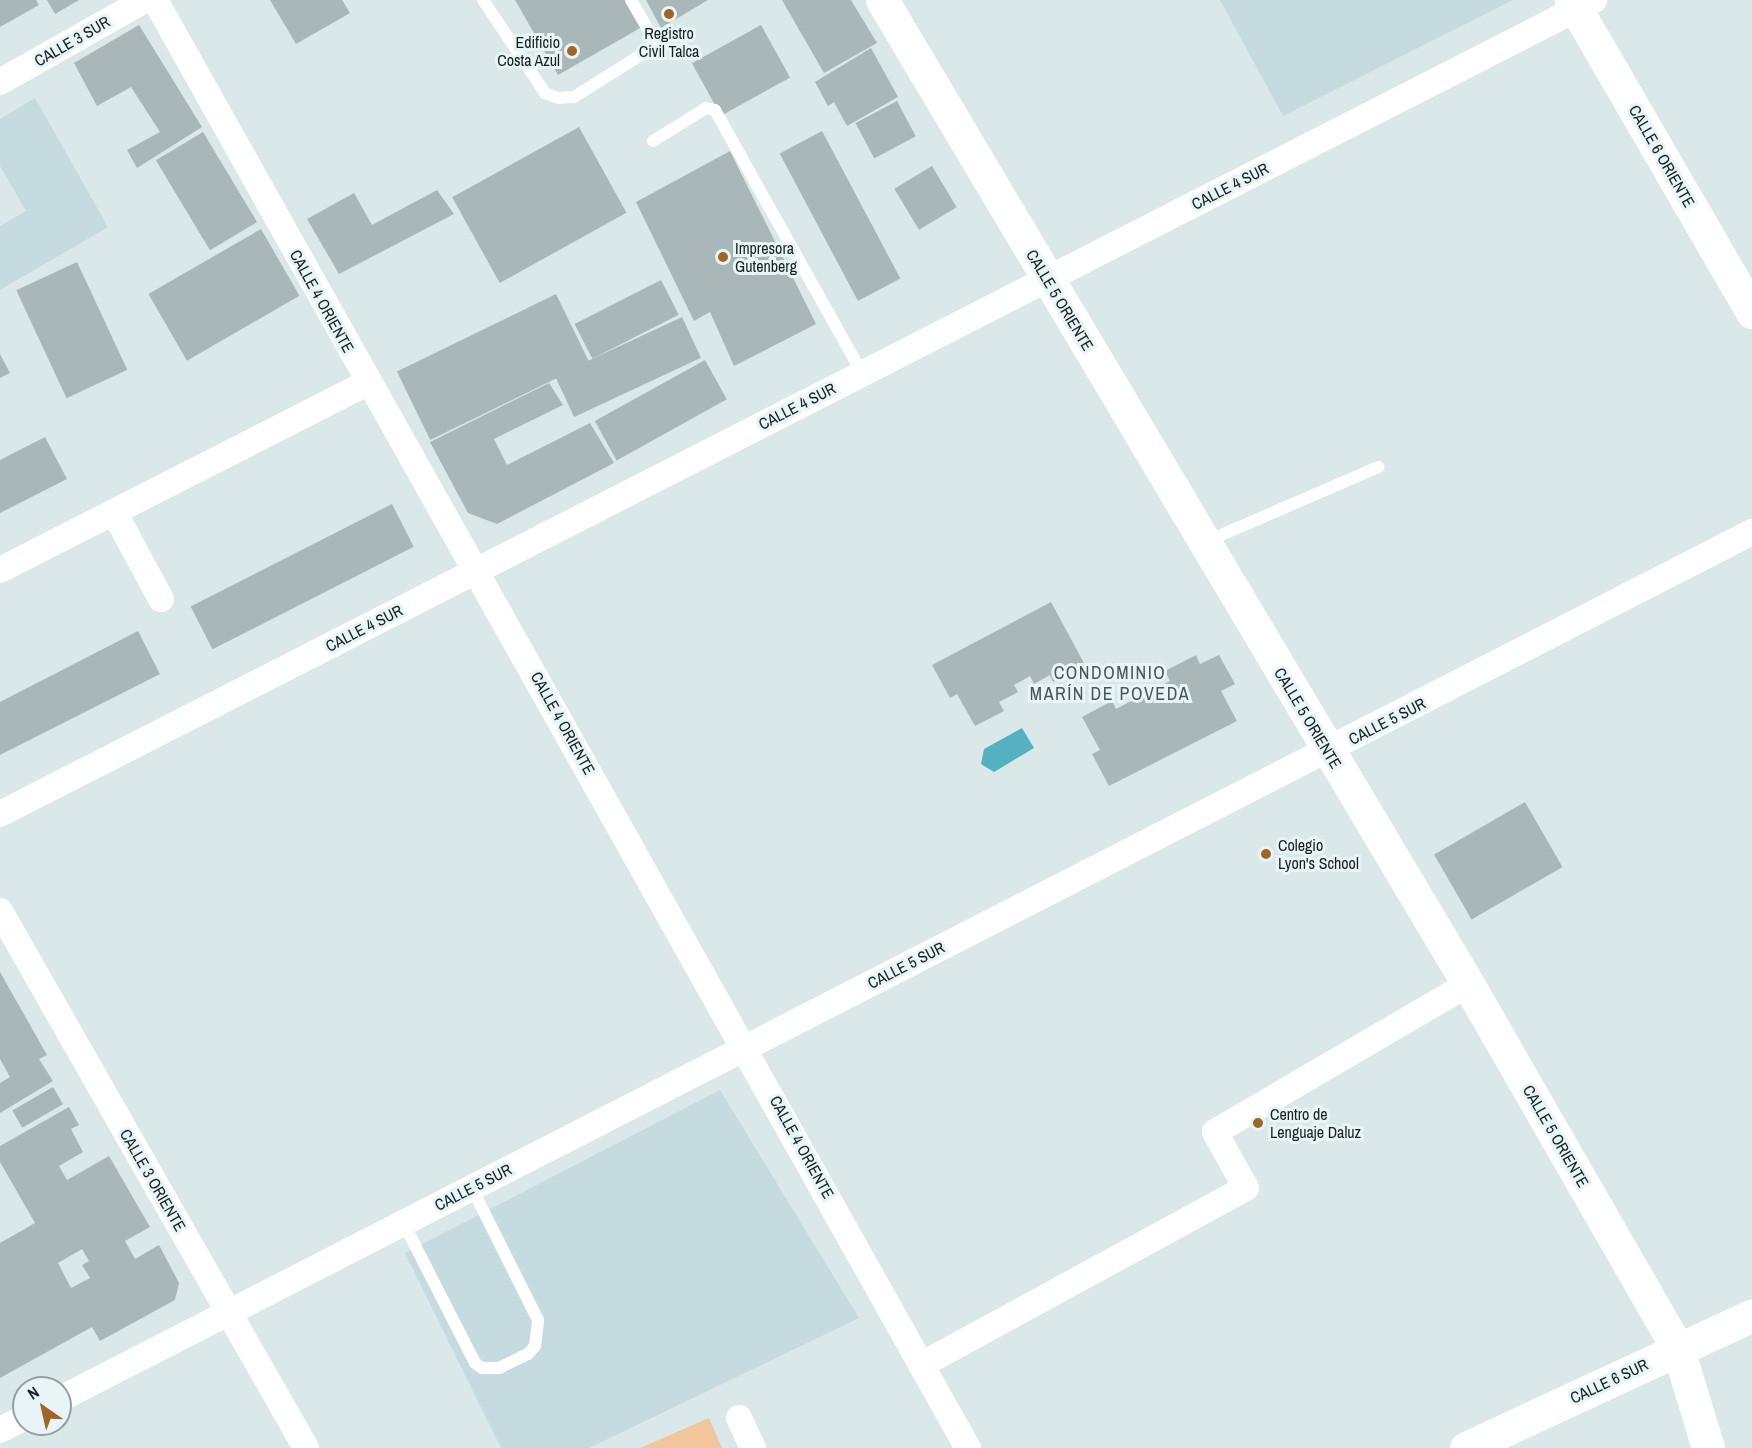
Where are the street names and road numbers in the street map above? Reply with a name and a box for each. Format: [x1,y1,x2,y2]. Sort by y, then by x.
street label: CALLE 3 SUR [31,12,113,70]
street label: CALLE 6 ORIENTE [1625,102,1699,210]
street label: CALLE 4 SUR [1188,158,1272,214]
street label: CALLE 4 ORIENTE [286,246,358,356]
street label: CALLE 5 ORIENTE [1022,246,1098,354]
street label: CALLE 4 SUR [755,378,839,434]
street label: CALLE 4 SUR [322,600,406,656]
street label: CALLE 5 ORIENTE [1270,664,1346,772]
street label: CALLE 4 ORIENTE [527,668,599,778]
street label: CALLE 5 SUR [1345,693,1429,749]
street label: CALLE 5 SUR [864,937,948,993]
street label: CALLE 5 ORIENTE [1519,1082,1593,1190]
street label: CALLE 4 ORIENTE [766,1092,838,1202]
street label: CALLE 3 ORIENTE [116,1126,190,1234]
street label: CALLE 5 SUR [431,1159,515,1215]
street label: CALLE 6 SUR [1567,1355,1651,1407]

